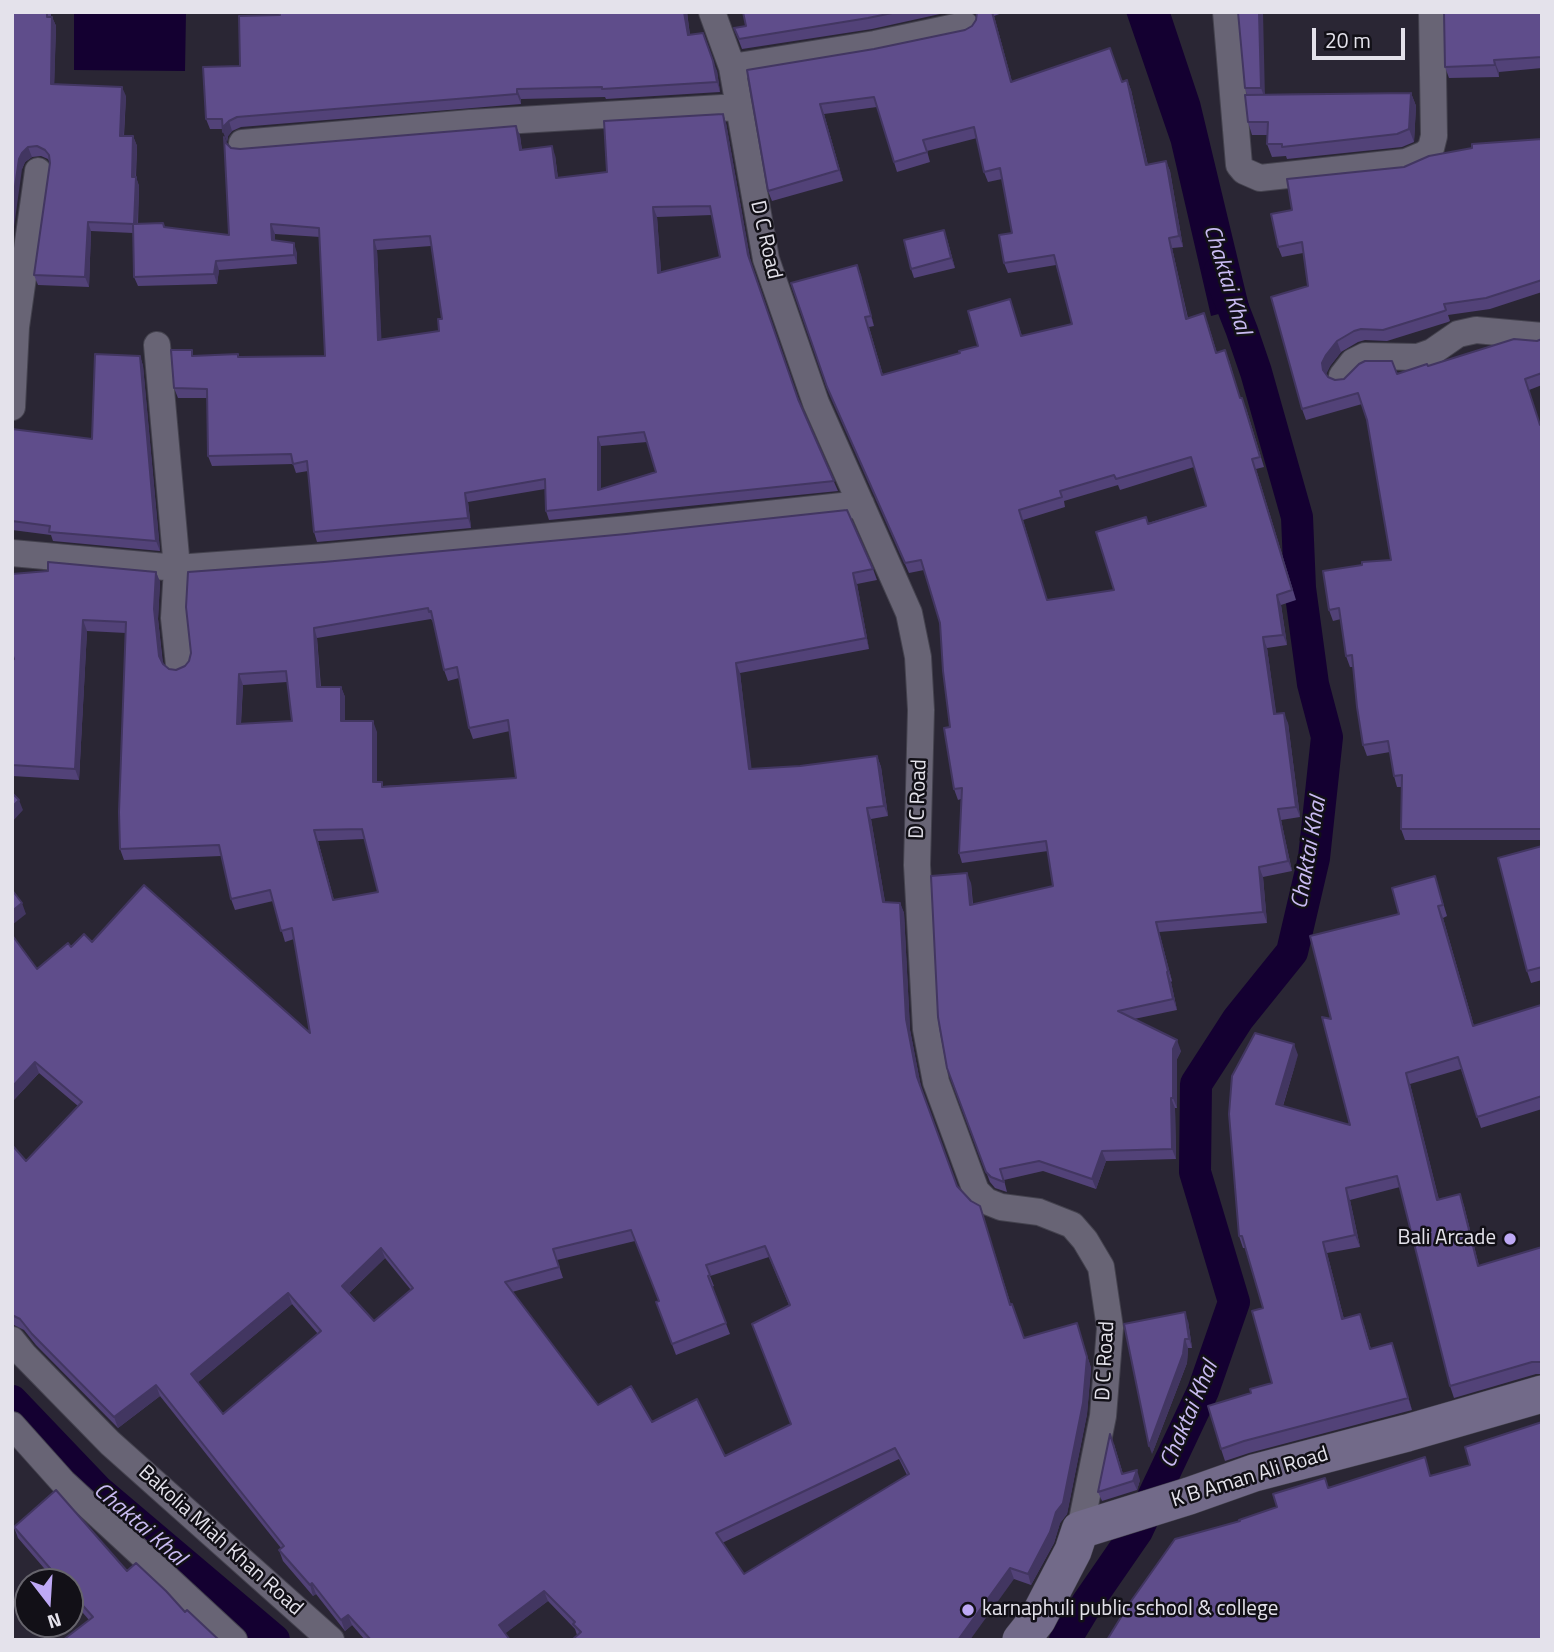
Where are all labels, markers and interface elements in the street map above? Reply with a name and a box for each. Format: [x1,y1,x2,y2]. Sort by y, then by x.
scale bar [1316,14,1409,58]
text: 20 m [1325,24,1371,56]
street label: D C Road [744,198,786,282]
water label: Chaktai Khal [1196,222,1256,338]
street label: D C Road [905,759,933,839]
water label: Chaktai Khal [1287,795,1333,911]
place label: Bali Arcade [1398,1226,1496,1252]
marker: Bali Arcade [1502,1231,1518,1247]
street label: D C Road [1091,1321,1121,1401]
water label: Chaktai Khal [1155,1357,1225,1473]
street label: K B Aman Ali Road [1169,1442,1331,1514]
street label: Bakolia Miah Khan Road [133,1460,307,1622]
water label: Chaktai Khal [87,1477,191,1573]
north arrow [14,1568,84,1638]
place label: karnaphuli public school & college [982,1597,1278,1623]
marker: karnaphuli public school & college [960,1602,976,1618]
text: N [44,1606,65,1637]

